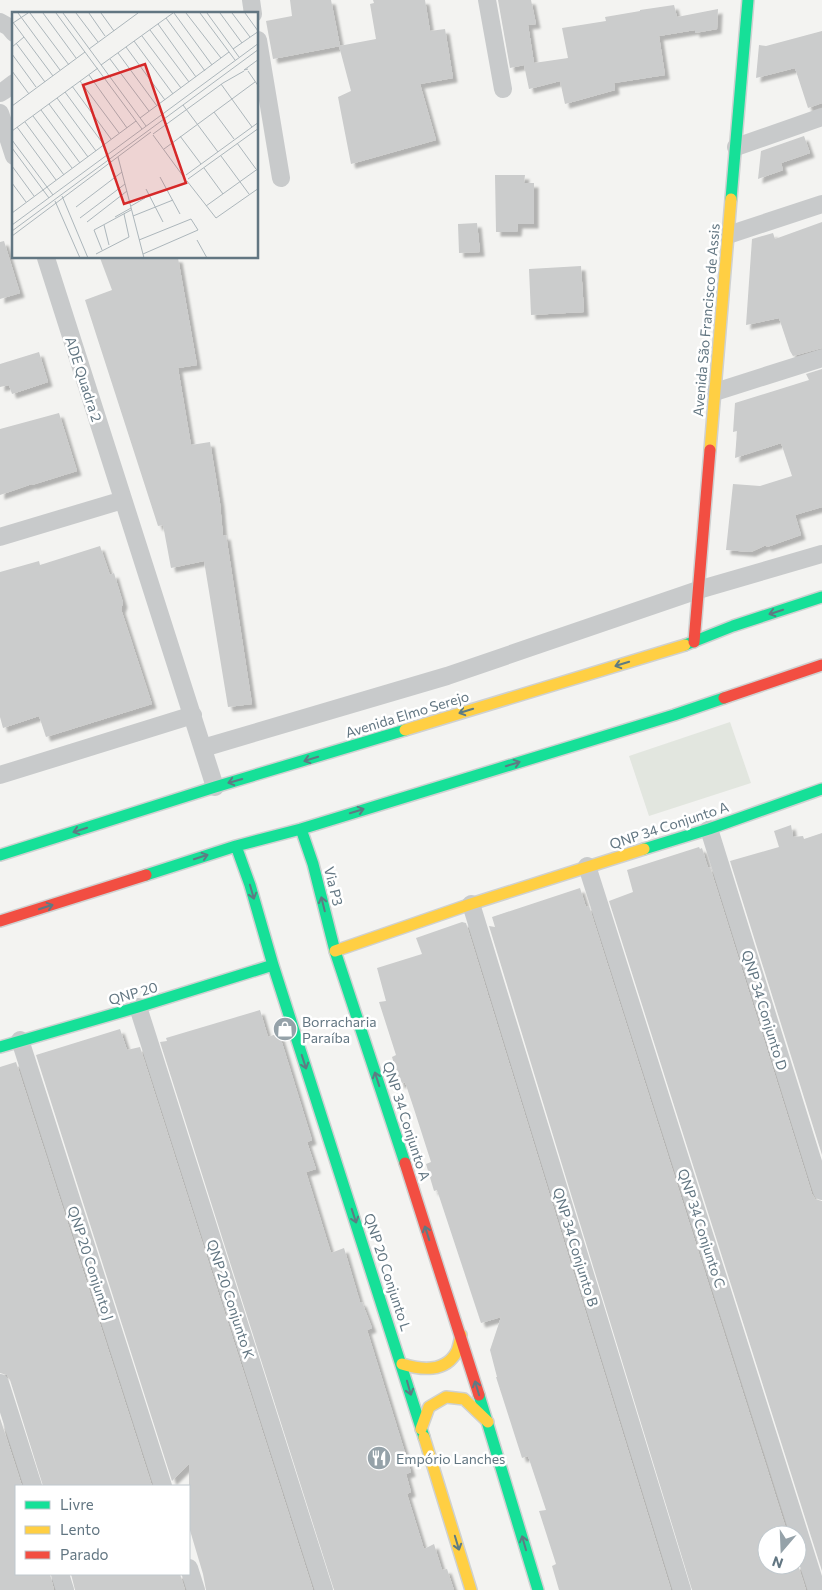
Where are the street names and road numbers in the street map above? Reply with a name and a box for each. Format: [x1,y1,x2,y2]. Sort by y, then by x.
street label: Avenida São Francisco de Assis [689,223,723,417]
street label: ADE Quadra 2 [62,334,106,424]
street label: Avenida Elmo Serejo [343,687,471,741]
street label: QNP 34 Conjunto A [607,798,731,852]
street label: Via P3 [321,865,347,907]
street label: QNP 34 Conjunto D [739,948,791,1072]
street label: QNP 20 [106,978,160,1008]
street label: QNP 34 Conjunto A [380,1059,434,1183]
street label: QNP 34 Conjunto C [675,1166,729,1290]
street label: QNP 34 Conjunto B [550,1185,602,1309]
street label: QNP 20 Conjunto J [65,1204,117,1322]
street label: QNP 20 Conjunto L [361,1211,415,1333]
street label: QNP 20 Conjunto K [204,1237,258,1361]

